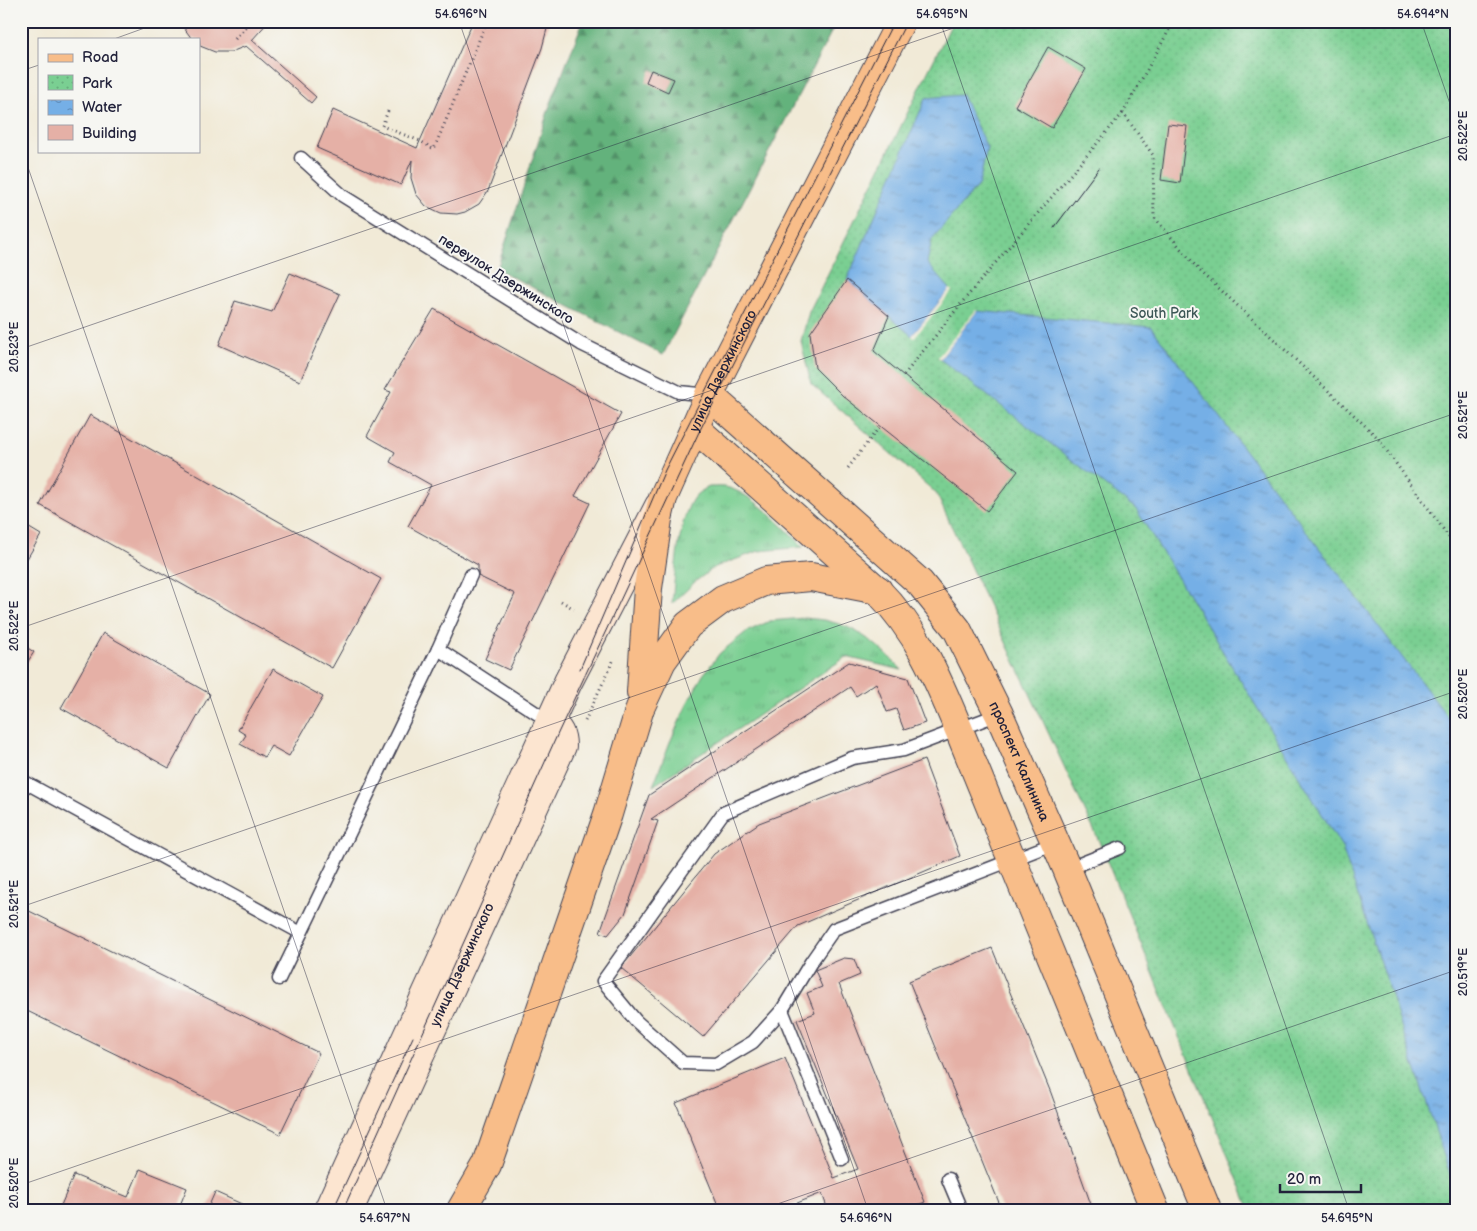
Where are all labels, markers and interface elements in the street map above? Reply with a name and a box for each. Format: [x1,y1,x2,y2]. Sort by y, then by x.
text: 54.696°N [435,7,487,22]
text: 54.695°N [916,7,968,22]
text: 54.694°N [1397,7,1449,22]
legend [38,38,200,152]
text: Road [82,48,118,67]
text: Park [82,74,113,93]
text: Water [82,98,122,117]
text: 20.522°E [1456,111,1471,161]
text: Building [82,124,137,143]
street label: переулок Дзержинского [435,230,577,328]
park label: South Park [1130,305,1198,322]
street label: улица Дзержинского [685,307,760,434]
text: 20.523°E [7,322,22,372]
text: 20.521°E [1456,391,1471,439]
text: 20.522°E [7,601,22,651]
text: 20.520°E [1456,668,1471,719]
street label: проспект Калинина [986,699,1054,824]
text: 20.521°E [7,880,22,928]
street label: улица Дзержинского [426,900,497,1029]
text: 20.519°E [1456,948,1471,996]
text: 20.520°E [7,1157,22,1208]
scale bar [1280,1161,1361,1193]
text: 20 m [1287,1170,1321,1189]
text: 54.697°N [359,1211,411,1226]
text: 54.696°N [840,1211,892,1226]
text: 54.695°N [1321,1211,1373,1226]

